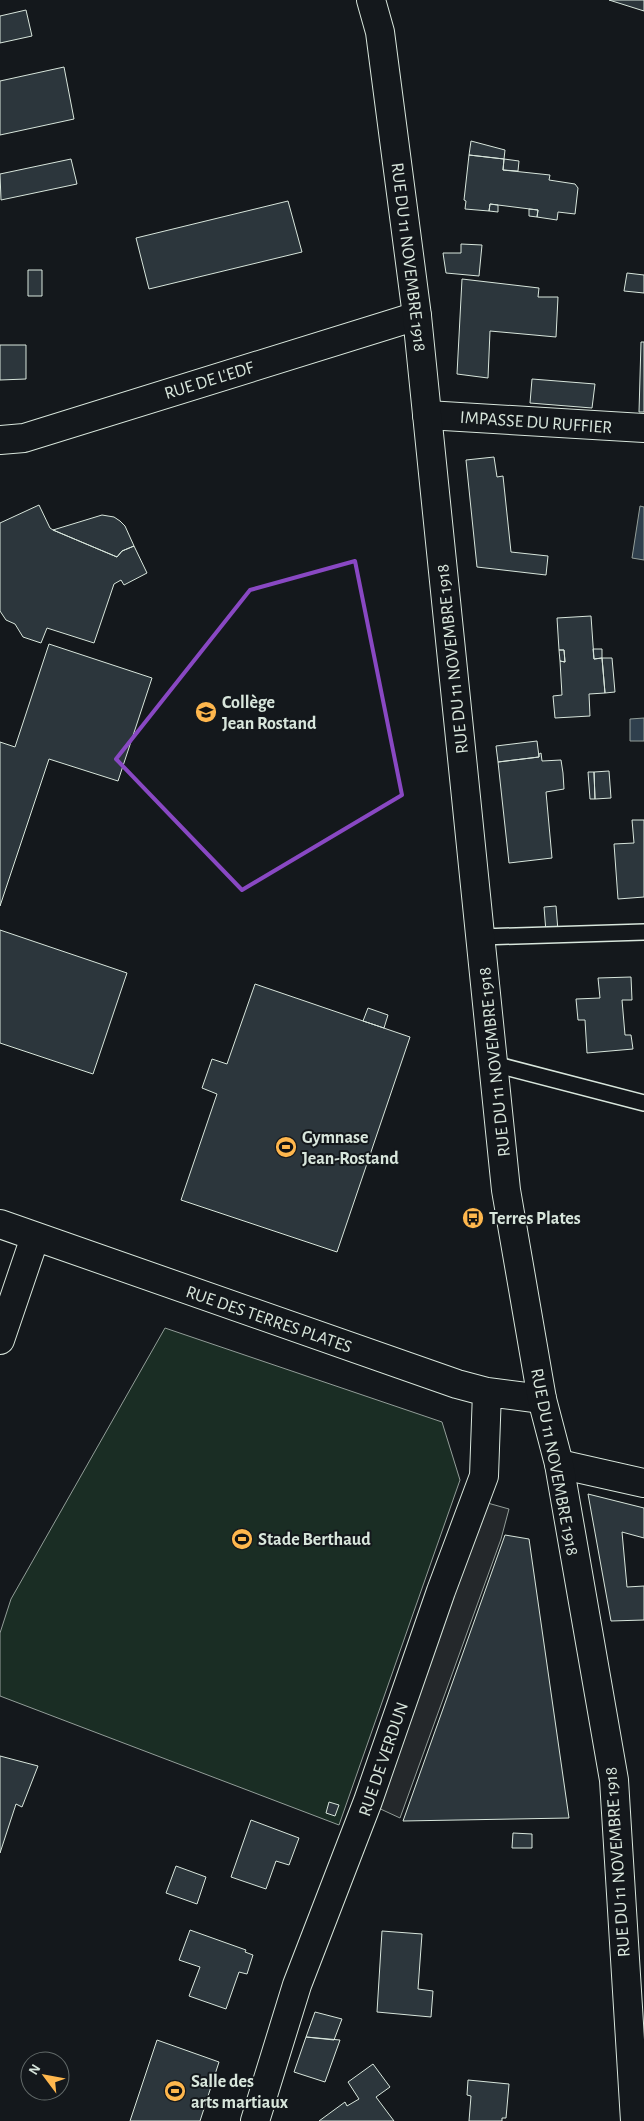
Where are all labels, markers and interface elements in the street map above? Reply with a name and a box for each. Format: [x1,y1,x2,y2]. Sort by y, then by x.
street label: RUE DU 11 NOVEMBRE 1918 [387,161,429,353]
street label: RUE DE L'EDF [162,359,256,403]
street label: IMPASSE DU RUFFIER [459,409,613,437]
street label: RUE DU 11 NOVEMBRE 1918 [434,563,472,755]
place label: Collège Jean Rostand [222,694,317,733]
school or university icon: Collège Jean Rostand [194,700,218,724]
street label: RUE DU 11 NOVEMBRE 1918 [476,966,514,1158]
place label: Gymnase Jean-Rostand [302,1129,399,1168]
sports icon: Gymnase Jean-Rostand [274,1135,298,1159]
bus stop icon: Terres Plates [461,1206,485,1230]
place label: Terres Plates [489,1210,581,1228]
street label: RUE DES TERRES PLATES [183,1283,354,1357]
street label: RUE DU 11 NOVEMBRE 1918 [527,1367,581,1557]
sports icon: Stade Berthaud [230,1527,254,1551]
place label: Stade Berthaud [258,1531,371,1549]
street label: RUE DE VERDUN [356,1700,412,1819]
street label: RUE DU 11 NOVEMBRE 1918 [602,1766,634,1958]
north arrow [20,2051,70,2101]
text: N [26,2062,43,2077]
place label: Salle des arts martiaux [191,2073,289,2112]
sports icon: Salle des arts martiaux [163,2079,187,2103]

